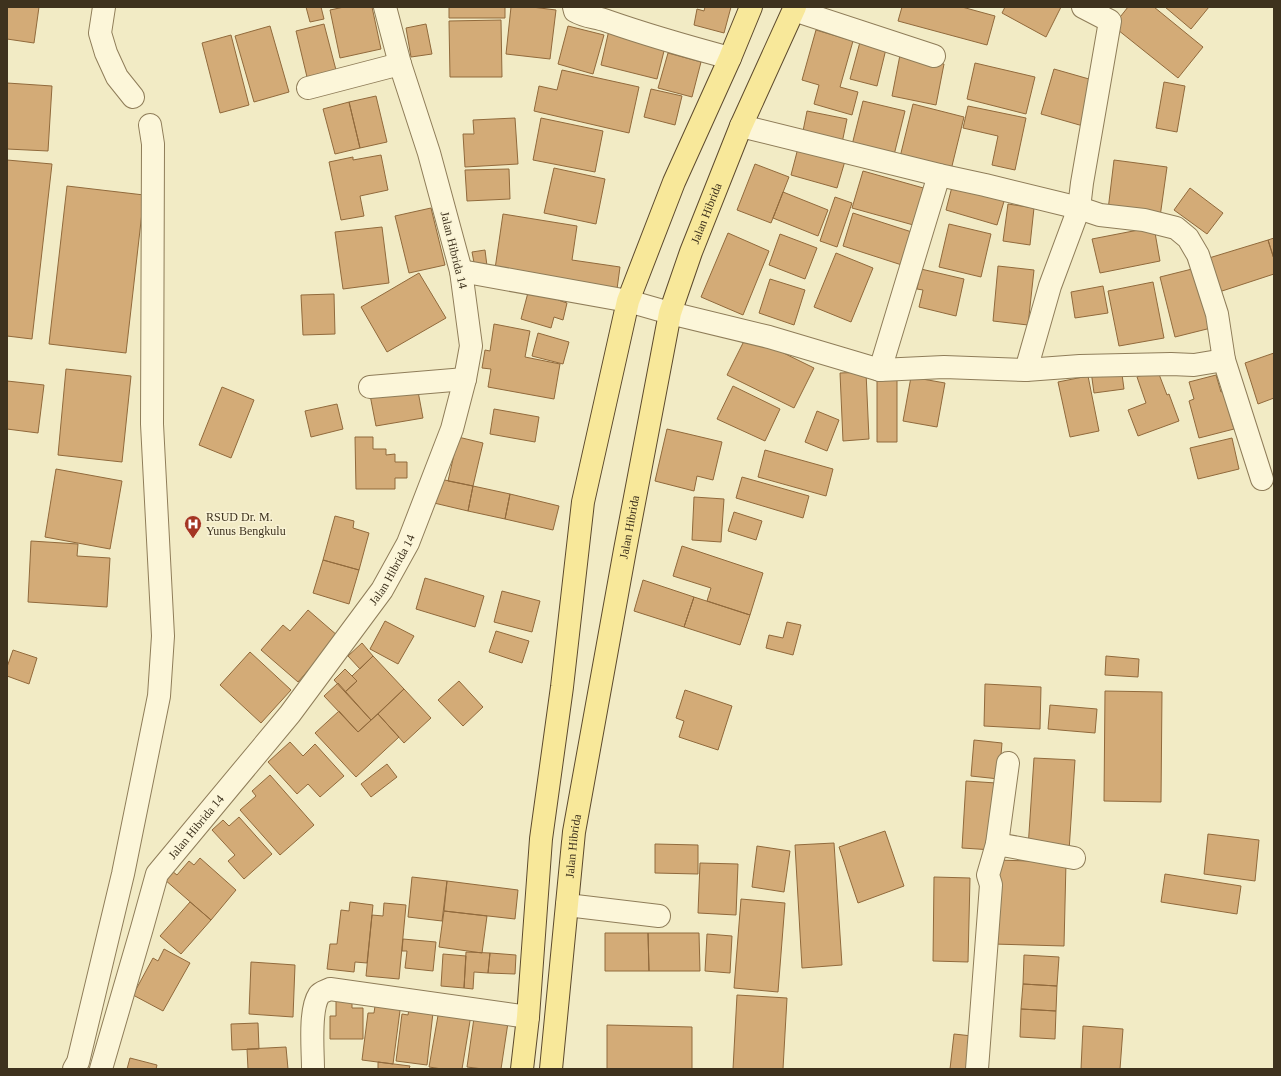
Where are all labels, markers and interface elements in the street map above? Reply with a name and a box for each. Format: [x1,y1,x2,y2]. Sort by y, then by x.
street label: Jalan Hibrida [688,180,725,246]
street label: Jalan Hibrida 14 [438,210,470,290]
street label: Jalan Hibrida [617,494,642,560]
place label: RSUD Dr. M. Yunus Bengkulu [206,510,286,538]
hospital icon: RSUD Dr. M. Yunus Bengkulu [183,514,203,539]
street label: Jalan Hibrida 14 [366,532,418,608]
street label: Jalan Hibrida 14 [165,792,227,862]
street label: Jalan Hibrida [563,812,584,879]

